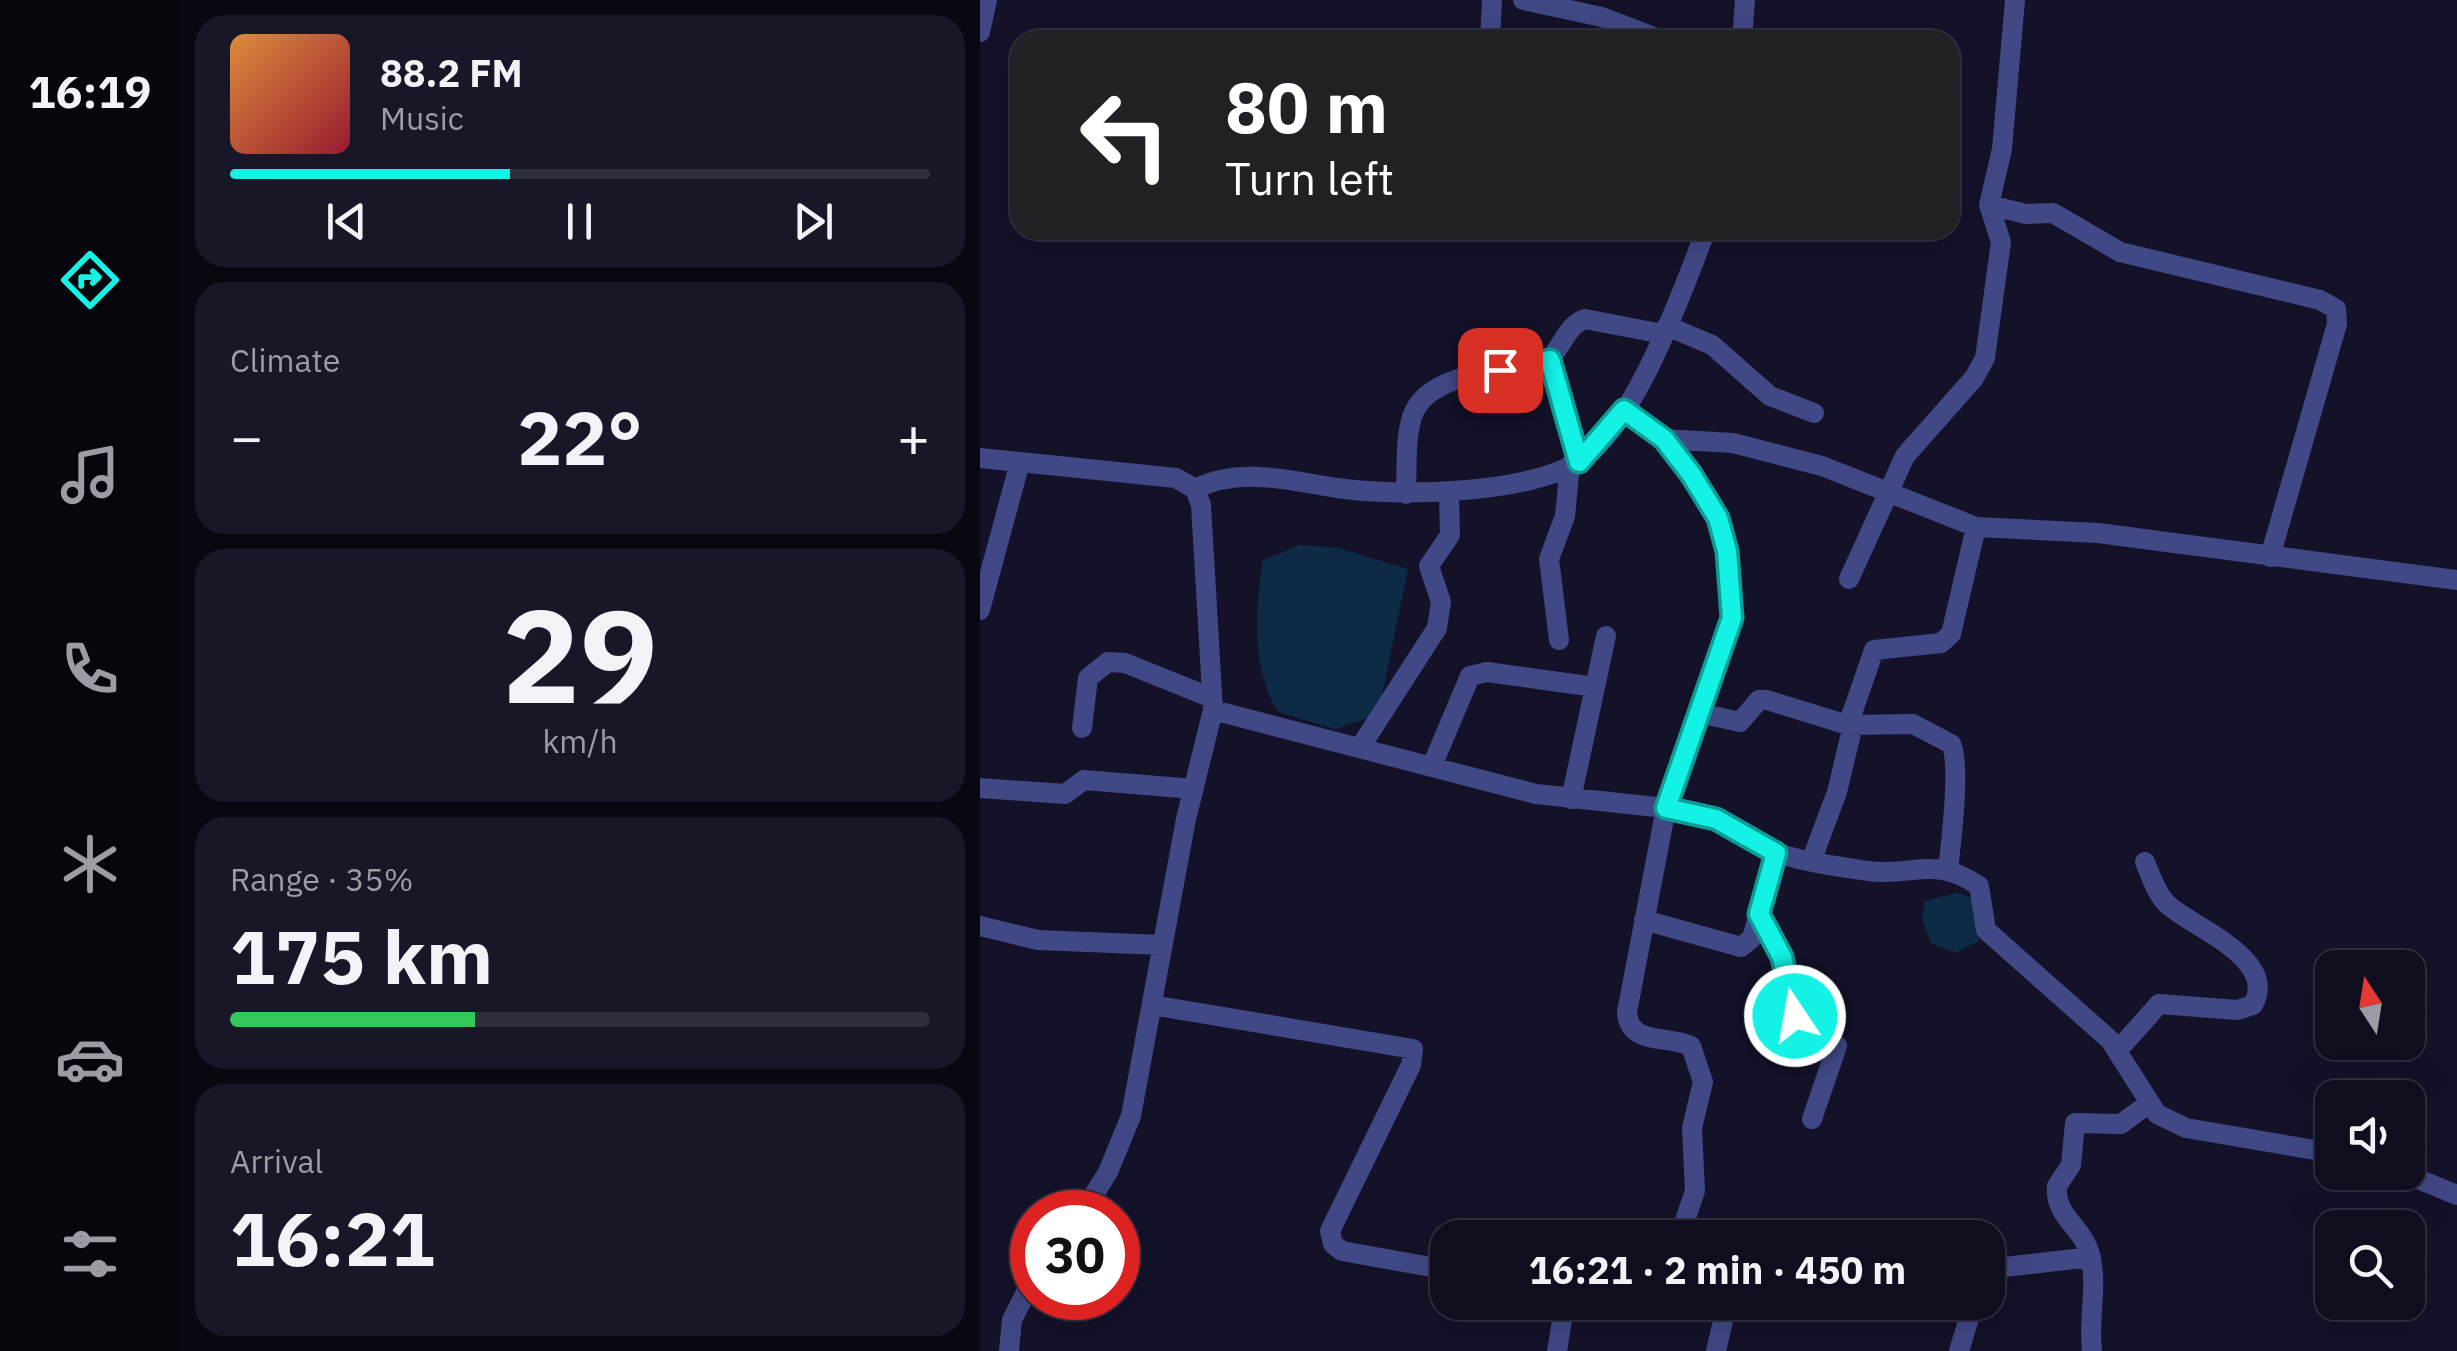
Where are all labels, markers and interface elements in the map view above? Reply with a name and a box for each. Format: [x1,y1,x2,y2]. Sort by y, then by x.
text: 88.2 FM [380,48,523,97]
text: 80 m [1225,61,1388,152]
text: 16:19 [29,62,151,120]
icon: left [1060,70,1190,200]
text: Music [380,97,464,139]
text: Turn left [1225,149,1394,207]
icon: previous [319,194,374,249]
icon: pause [552,194,607,249]
icon: next [786,194,841,249]
icon: directions [55,245,125,315]
pin [1458,328,1543,413]
text: Climate [230,339,340,381]
icon: arrive [1473,343,1528,398]
text: 22° [517,388,643,486]
text: − [230,401,263,472]
text: + [897,401,930,472]
icon: music [55,440,125,510]
text: 29 [502,570,658,739]
icon: phone [55,634,125,704]
text: km/h [542,720,618,762]
icon: climate [55,829,125,899]
text: Range · 35% [230,858,413,900]
text: 175 km [230,907,493,1005]
north arrow [2315,950,2425,1060]
map controls [2315,950,2425,1320]
position arrow [1743,964,1847,1068]
icon: car [55,1024,125,1094]
button: sound [2315,1080,2425,1190]
text: Arrival [230,1140,323,1182]
text: 16:21 [230,1189,435,1287]
speed limit sign: 30 [1010,1190,1140,1320]
button: search [2315,1210,2425,1320]
icon: filters [55,1219,125,1289]
text: 16:21 · 2 min · 450 m [1529,1245,1906,1294]

